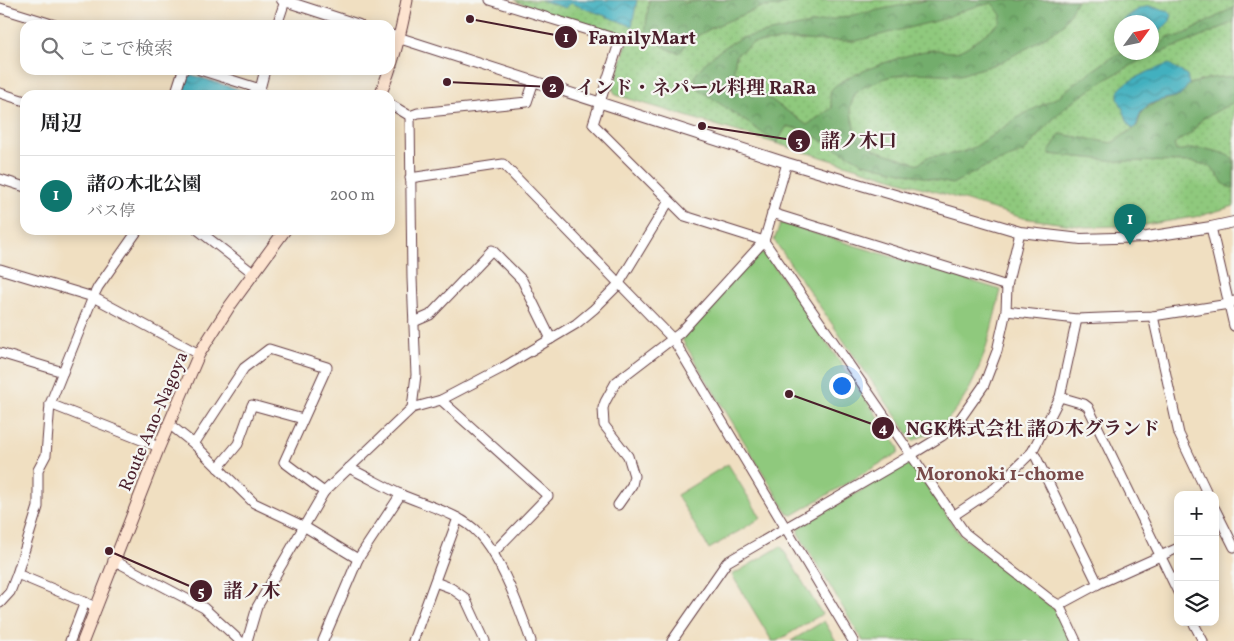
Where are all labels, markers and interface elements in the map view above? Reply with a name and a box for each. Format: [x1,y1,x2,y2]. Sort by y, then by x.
north arrow [1114,15,1159,60]
search box [20,20,395,75]
callout: FamilyMart [554,20,706,54]
text: FamilyMart [588,26,696,52]
text: 1 [563,28,569,49]
icon: search [38,34,66,62]
text: ここで検索 [78,37,173,63]
callout: インド・ネパール料理 RaRa [541,70,827,104]
text: インド・ネパール料理 RaRa [576,76,816,102]
text: 2 [549,78,557,99]
text: 周辺 [40,110,82,139]
callout: 諸ノ木口 [786,124,907,158]
text: 諸ノ木口 [821,129,897,155]
text: 3 [795,132,803,153]
text: 諸の木北公園 [87,172,201,198]
text: 1 [53,185,59,207]
text: 200 m [330,185,375,207]
text: バス停 [87,201,135,223]
pin: 1 [1114,204,1146,245]
street label: Route Ano-Nagoya [114,348,195,495]
your location [829,373,855,399]
callout: NGK株式会社 諸の木グランド [871,411,1170,445]
text: NGK株式会社 諸の木グランド [906,417,1160,443]
text: 4 [878,419,888,440]
district label: Moronoki 1-chome [916,462,1084,488]
map controls [1174,491,1219,626]
button: + [1174,491,1219,536]
button: − [1174,536,1219,581]
callout: 諸ノ木 [188,574,290,608]
text: 諸ノ木 [223,579,281,605]
button: layers [1174,581,1219,626]
text: 5 [197,582,205,603]

